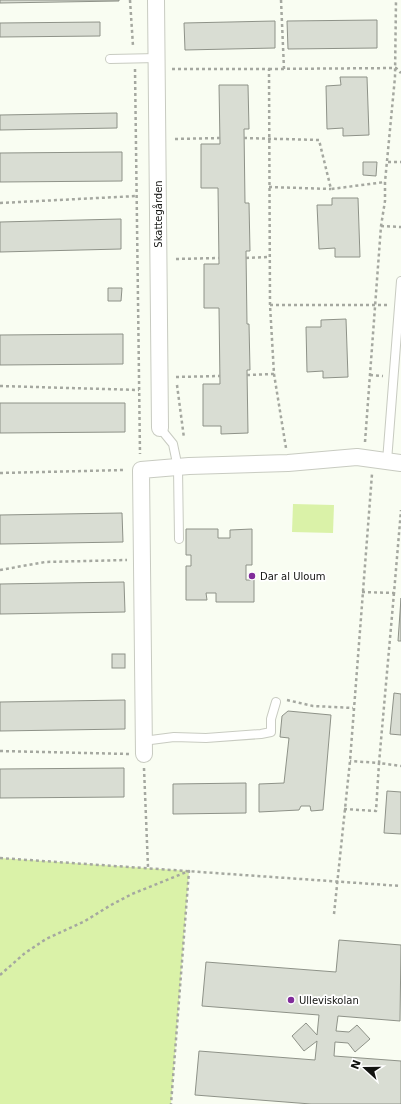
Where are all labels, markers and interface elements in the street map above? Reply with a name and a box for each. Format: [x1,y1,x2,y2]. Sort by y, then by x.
street label: Skattegården [152,180,164,248]
marker: Dar al Uloum [247,571,257,581]
place label: Dar al Uloum [260,571,326,582]
marker: Ulleviskolan [286,995,296,1005]
place label: Ulleviskolan [299,995,359,1006]
north arrow [345,1048,385,1088]
text: N [348,1058,364,1071]

